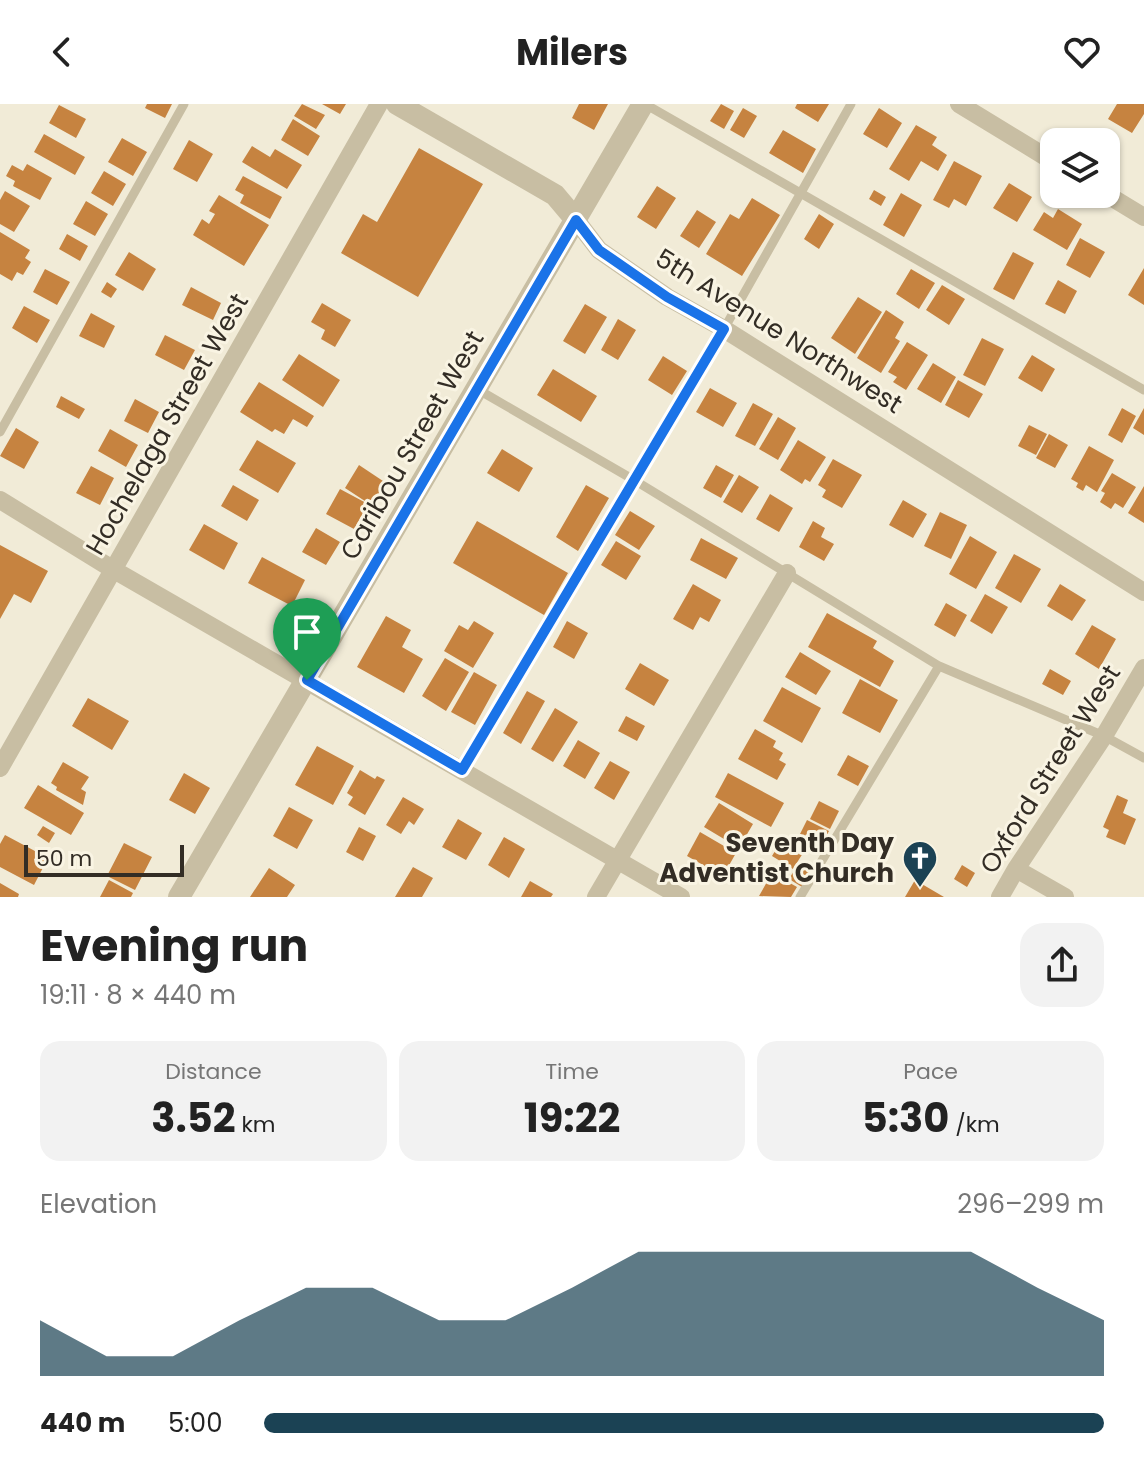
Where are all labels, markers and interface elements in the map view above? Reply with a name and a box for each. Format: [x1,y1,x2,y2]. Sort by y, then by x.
text: Milers [516,27,628,78]
icon: back [40,30,84,74]
icon: heart [1060,30,1104,74]
map controls [1040,128,1120,208]
button: layers [1040,128,1120,208]
street label: 5th Avenue Northwest [649,240,909,422]
street label: Hochelaga Street West [77,286,257,562]
street label: Caribou Street West [332,324,492,566]
pin [273,598,341,680]
icon: arrive [285,610,329,654]
street label: Oxford Street West [971,658,1129,880]
place label: Seventh Day Adventist Church [659,825,895,891]
church icon: Seventh Day Adventist Church [901,839,939,889]
scale bar [24,841,184,877]
text: 50 m [36,843,92,874]
text: Evening run [40,915,308,976]
button: share [1020,923,1104,1007]
text: 19:11 · 8 × 440 m [40,977,236,1013]
text: Distance [165,1056,262,1087]
text: Time [545,1056,599,1087]
text: Pace [903,1056,958,1087]
text: 3.52 [151,1090,236,1146]
text: 19:22 [524,1090,620,1146]
text: 5:30 [862,1090,949,1146]
text: km [236,1109,275,1140]
text: /km [949,1109,1000,1140]
text: Elevation [40,1186,157,1222]
text: 296–299 m [957,1186,1104,1222]
text: 440 m [40,1405,125,1441]
text: 5:00 [168,1405,223,1441]

